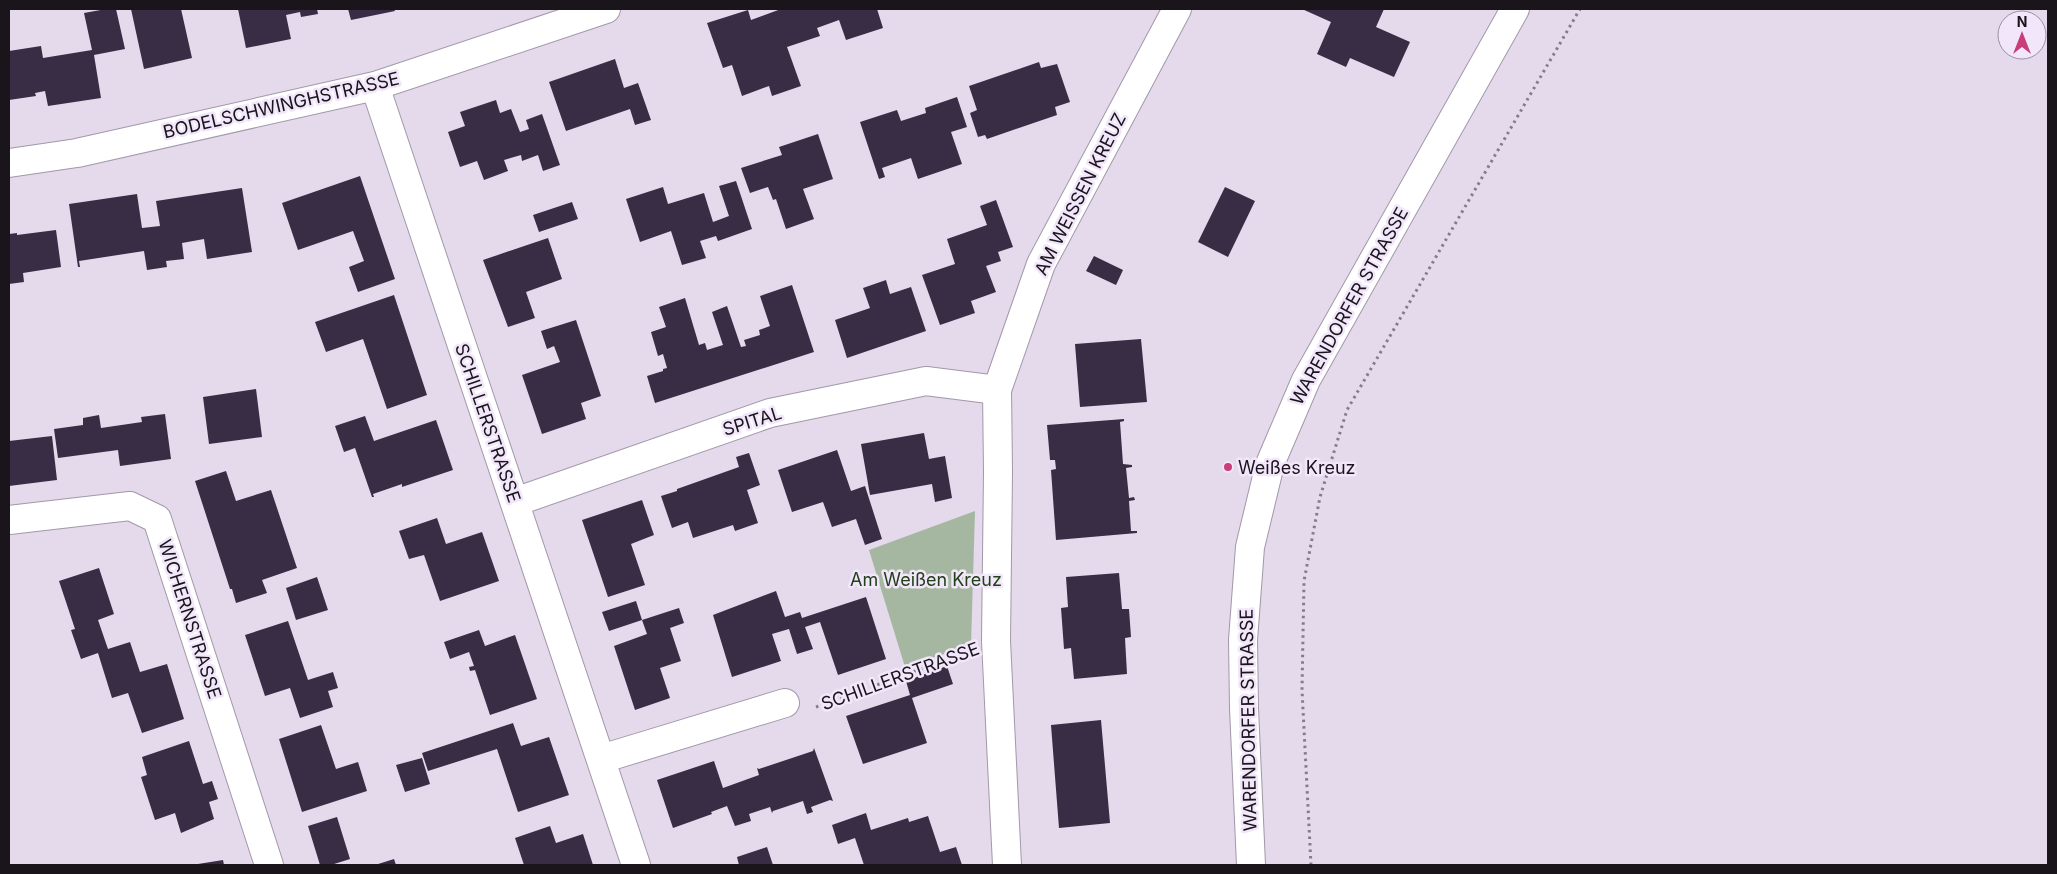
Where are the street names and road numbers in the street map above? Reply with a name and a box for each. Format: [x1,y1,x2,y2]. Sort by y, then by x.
street label: BODELSCHWINGHSTRASSE [161,68,401,142]
street label: AM WEISSEN KREUZ [1030,110,1130,278]
street label: WARENDORFER STRASSE [1286,204,1412,408]
street label: SCHILLERSTRASSE [451,341,525,505]
street label: SPITAL [720,402,784,440]
street label: WICHERNSTRASSE [154,537,226,701]
street label: WARENDORFER STRASSE [1236,609,1260,831]
street label: SCHILLERSTRASSE [818,638,982,714]

